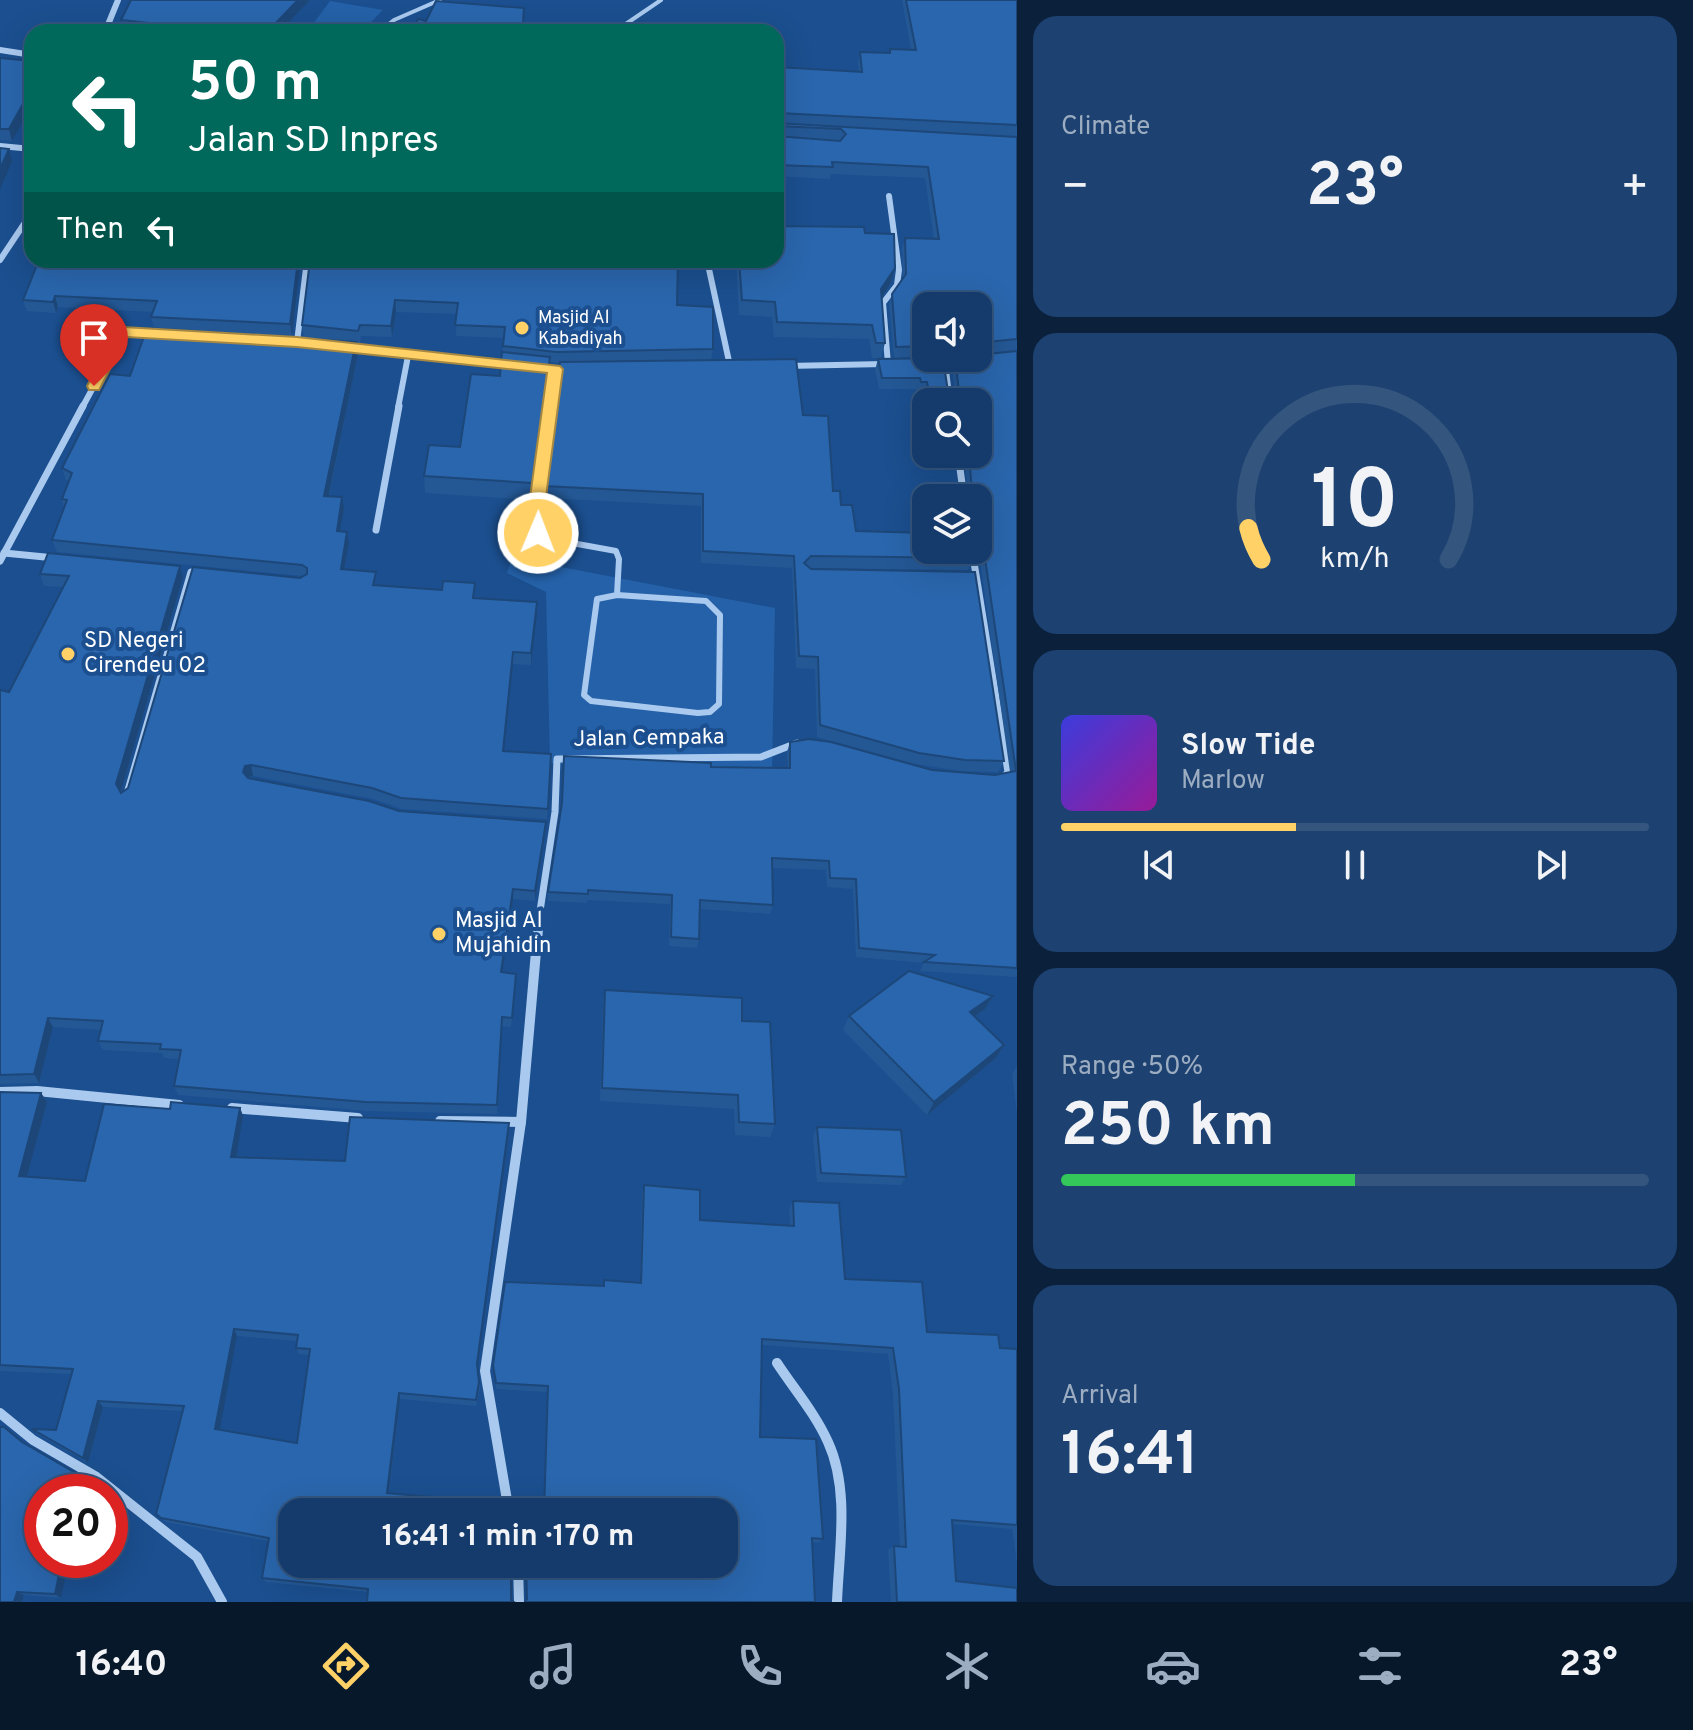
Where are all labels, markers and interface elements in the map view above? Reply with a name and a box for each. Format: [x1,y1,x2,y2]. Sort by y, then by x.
text: 50 m [188,50,322,120]
icon: left [56,56,160,160]
text: Climate [1061,111,1150,144]
text: Jalan SD Inpres [188,119,439,165]
text: 23° [1306,151,1404,227]
text: − [1061,161,1089,217]
text: + [1621,161,1649,217]
icon: left [140,208,184,252]
text: Then [56,212,124,249]
map controls [912,292,992,564]
button: sound [912,292,992,372]
pin [60,304,128,386]
place label: Masjid Al Kabadiyah [538,307,623,351]
icon: arrive [72,316,116,360]
marker: Masjid Al Kabadiyah [513,319,531,337]
button: search [912,388,992,468]
text: 10 [1311,452,1399,557]
button: layers [912,484,992,564]
position arrow [496,491,580,575]
text: km/h [1320,542,1390,578]
place label: SD Negeri Cirendeu 02 [84,628,206,680]
marker: SD Negeri Cirendeu 02 [59,645,77,663]
street label: Jalan Cempaka [573,724,725,754]
text: Slow Tide [1181,728,1315,765]
text: Marlow [1181,765,1265,798]
icon: previous [1137,843,1181,887]
icon: pause [1333,843,1377,887]
icon: next [1529,843,1573,887]
place label: Masjid Al Mujahidin [455,908,551,960]
marker: Masjid Al Mujahidin [430,925,448,943]
text: Range · 50% [1061,1051,1203,1084]
text: 250 km [1061,1091,1275,1167]
text: Arrival [1061,1380,1139,1413]
text: 16:41 [1061,1420,1199,1496]
speed limit sign: 20 [24,1474,128,1578]
text: 16:41 · 1 min · 170 m [382,1519,634,1556]
icon: directions [318,1638,374,1694]
icon: music [525,1638,581,1694]
icon: phone [732,1638,788,1694]
icon: climate [939,1638,995,1694]
icon: car [1145,1638,1201,1694]
icon: filters [1352,1638,1408,1694]
text: 16:40 [75,1643,167,1689]
text: 23° [1559,1643,1618,1689]

